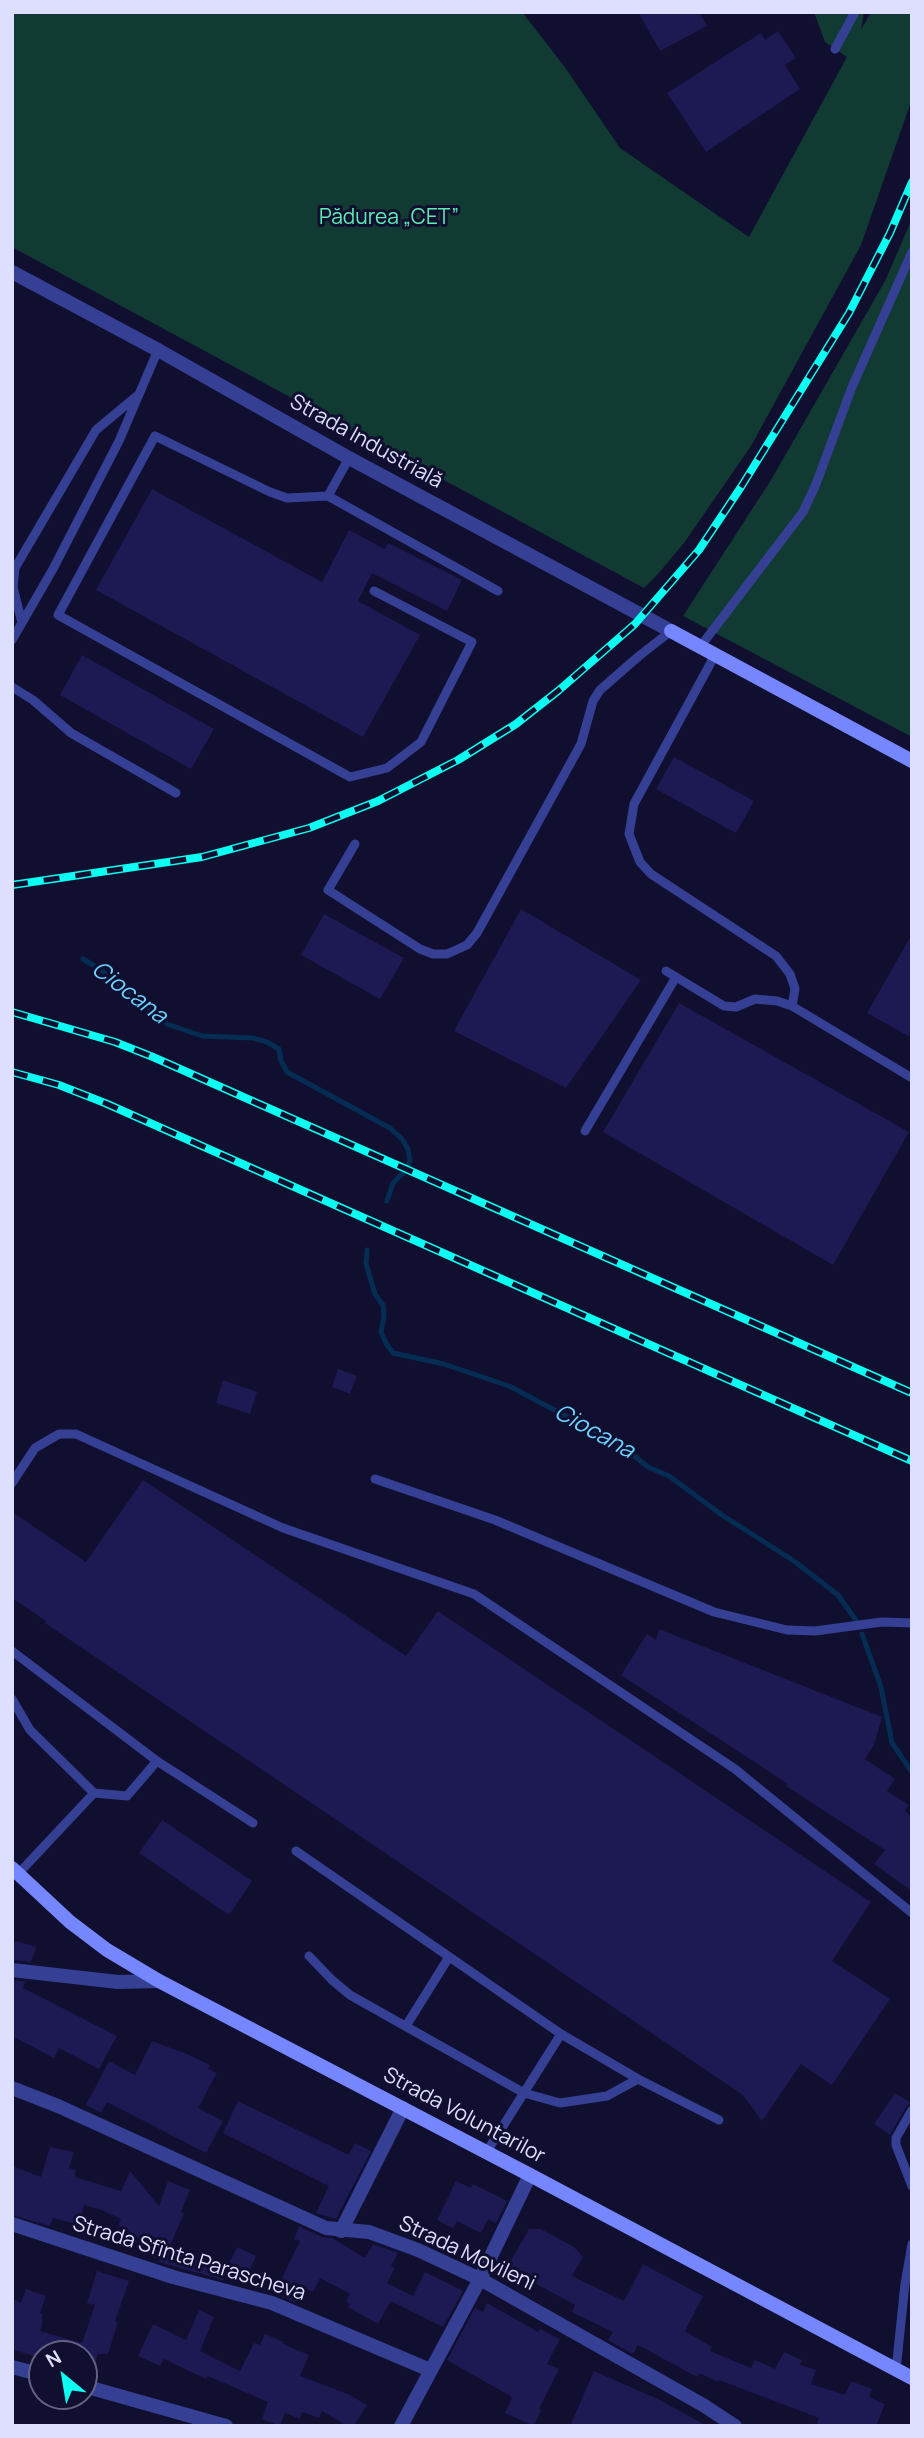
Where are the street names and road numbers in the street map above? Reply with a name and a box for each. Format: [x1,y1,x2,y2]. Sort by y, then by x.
street label: Strada Industrială [285,390,447,494]
street label: Strada Voluntarilor [379,2063,549,2169]
street label: Strada Movileni [395,2211,539,2297]
street label: Strada Sfînta Parascheva [70,2212,308,2306]

